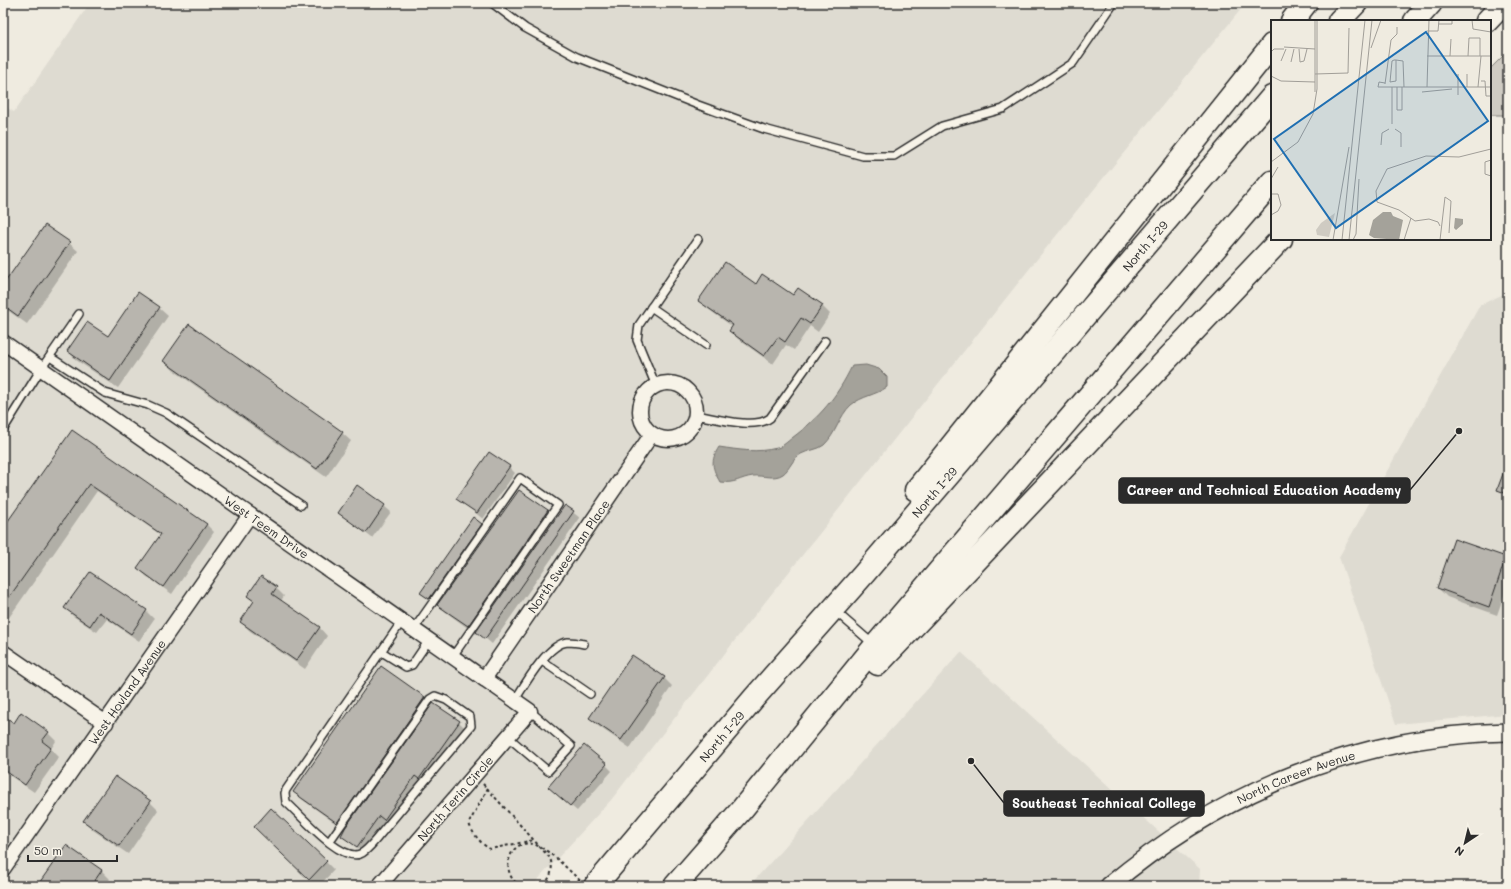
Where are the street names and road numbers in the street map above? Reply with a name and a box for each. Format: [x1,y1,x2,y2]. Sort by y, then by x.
street label: North I-29 [1119,217,1171,274]
street label: North I-29 [908,463,960,521]
street label: West Teem Drive [221,492,312,562]
street label: North Sweetman Place [524,496,613,616]
street label: West Hovland Avenue [84,636,169,748]
street label: North I-29 [695,707,748,765]
street label: North Career Avenue [1234,746,1357,807]
street label: North Terin Circle [414,752,496,844]

